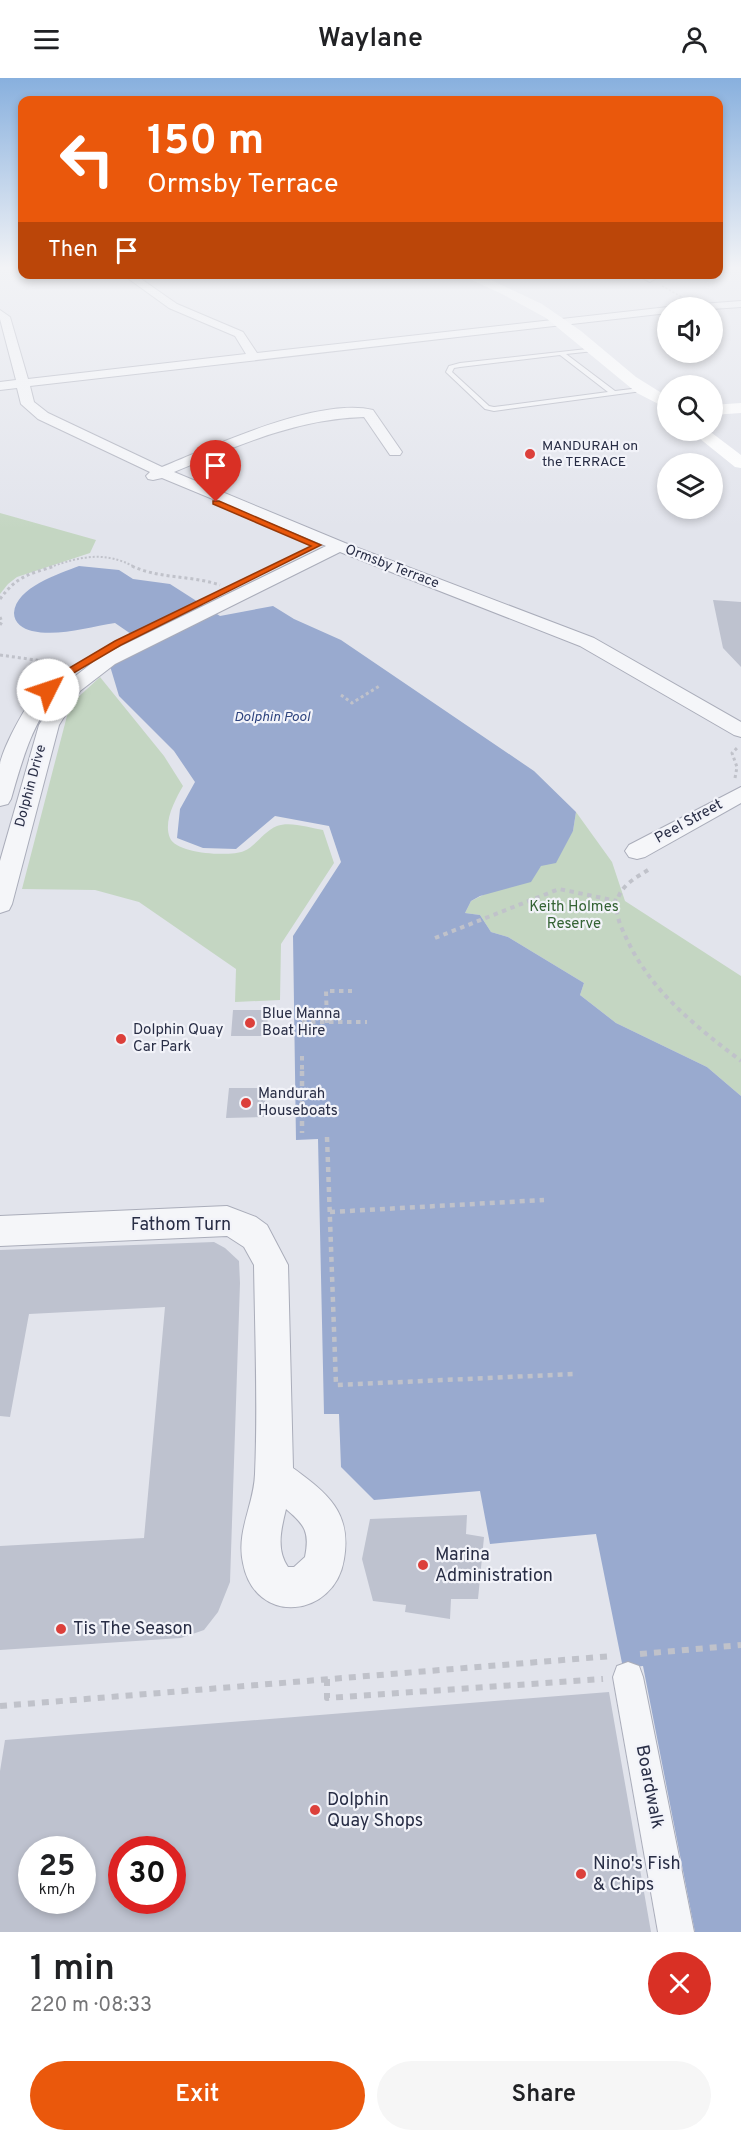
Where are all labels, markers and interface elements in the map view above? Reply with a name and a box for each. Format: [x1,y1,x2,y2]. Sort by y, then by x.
text: Waylane [318,22,423,56]
icon: menu [30,23,63,56]
icon: person [678,23,711,56]
text: 150 m [147,116,264,169]
icon: left [48,120,126,198]
text: Ormsby Terrace [147,168,339,202]
icon: arrive [110,234,143,267]
text: Then [48,237,98,264]
map controls [657,297,723,519]
button: sound [657,297,723,363]
button: search [657,375,723,441]
place label: MANDURAH on the TERRACE [542,438,638,471]
pin [190,440,241,502]
marker: MANDURAH on the TERRACE [523,447,537,461]
icon: arrive [199,449,232,482]
button: layers [657,453,723,519]
street label: Ormsby Terrace [343,541,441,593]
position arrow [16,658,80,722]
water label: Dolphin Pool [234,709,311,726]
street label: Dolphin Drive [12,743,50,829]
street label: Peel Street [652,796,726,848]
park label: Keith Holmes Reserve [529,898,619,934]
place label: Blue Manna Boat Hire [262,1005,340,1041]
marker: Blue Manna Boat Hire [243,1016,257,1030]
place label: Dolphin Quay Car Park [133,1021,223,1057]
marker: Dolphin Quay Car Park [114,1032,128,1046]
place label: Mandurah Houseboats [258,1085,338,1121]
marker: Mandurah Houseboats [239,1096,253,1110]
street label: Fathom Turn [131,1214,231,1237]
place label: Marina Administration [435,1544,553,1588]
marker: Marina Administration [416,1558,430,1572]
place label: Tis The Season [73,1618,193,1641]
marker: Tis The Season [54,1622,68,1636]
street label: Boardwalk [630,1743,668,1831]
place label: Dolphin Quay Shops [327,1789,423,1833]
marker: Dolphin Quay Shops [308,1803,322,1817]
speed limit sign: 30 [108,1836,186,1914]
text: 25 [39,1849,75,1886]
place label: Nino's Fish & Chips [593,1853,681,1897]
marker: Nino's Fish & Chips [574,1867,588,1881]
text: km/h [39,1881,75,1900]
text: 1 min [30,1947,115,1993]
button: close [648,1952,711,2015]
text: 220 m · 08:33 [30,1993,152,2019]
button: Exit [30,2061,365,2130]
button: Share [377,2061,711,2130]

